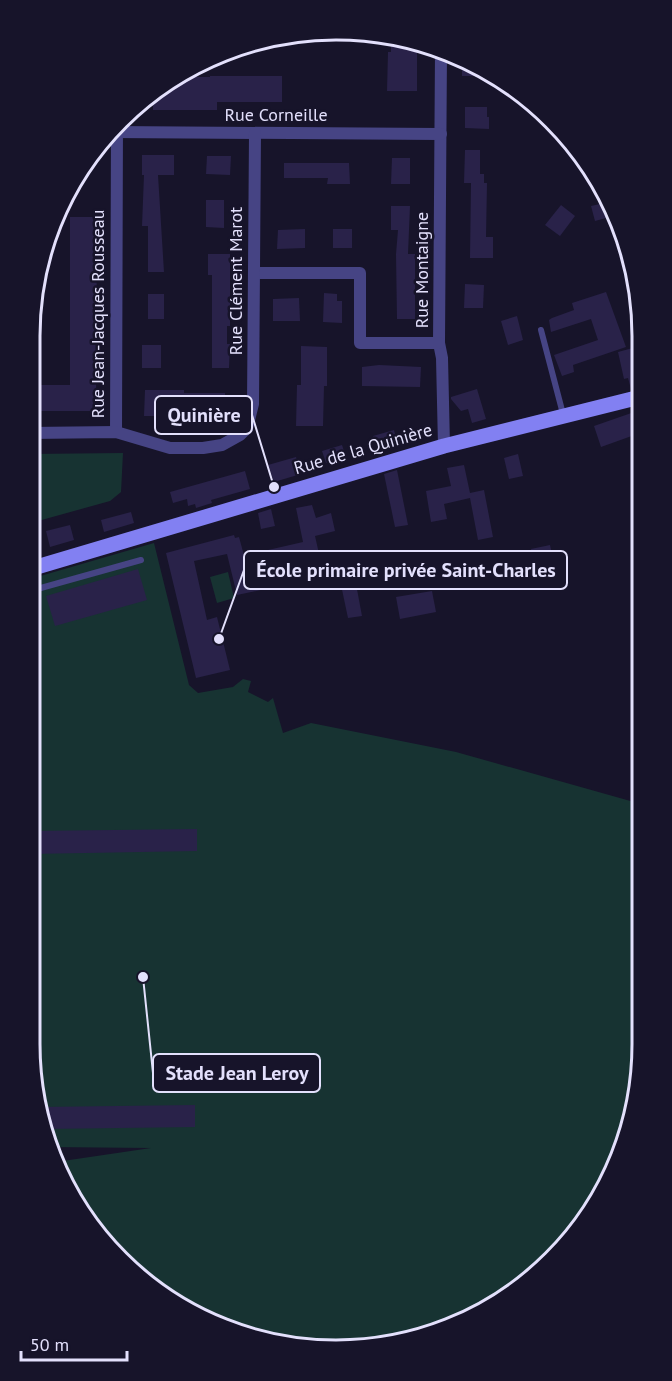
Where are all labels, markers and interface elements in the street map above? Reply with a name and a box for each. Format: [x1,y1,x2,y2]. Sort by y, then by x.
street label: Rue Corneille [224,103,328,126]
street label: Rue Clément Marot [224,207,247,355]
street label: Rue Jean-Jacques Rousseau [86,210,109,418]
street label: Rue Montaigne [410,212,433,328]
callout: Quinière [155,396,252,434]
text: Quinière [167,402,241,428]
street label: Rue de la Quinière [291,418,435,479]
callout: École primaire privée Saint-Charles [244,551,567,589]
text: École primaire privée Saint-Charles [256,557,556,583]
callout: Stade Jean Leroy [153,1054,320,1092]
text: Stade Jean Leroy [165,1060,309,1086]
scale bar [21,1324,128,1362]
text: 50 m [30,1333,69,1356]

